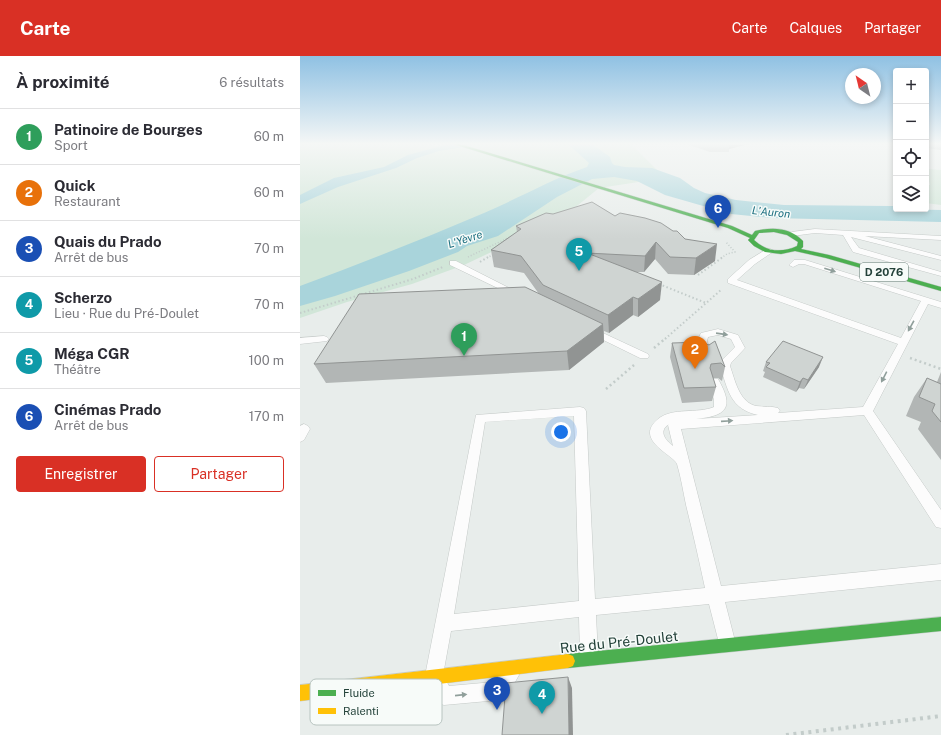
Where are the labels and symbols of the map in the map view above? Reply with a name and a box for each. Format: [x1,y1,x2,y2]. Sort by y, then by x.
north arrow [845,68,881,104]
pin: 6 [705,195,731,228]
water label: L'Auron [751,204,791,220]
water label: L'Yèvre [446,228,484,250]
pin: 5 [566,238,592,271]
road number: D 2076 [860,263,908,281]
one-way arrow [825,267,837,273]
one-way arrow [908,321,914,332]
pin: 1 [451,323,477,356]
one-way arrow [716,331,728,337]
pin: 2 [682,336,708,369]
one-way arrow [881,371,888,382]
one-way arrow [721,418,733,425]
your location [551,422,571,442]
street label: Rue du Pré-Doulet [559,628,679,656]
pin: 3 [484,677,510,710]
legend [310,679,442,725]
pin: 4 [529,681,555,714]
text: Fluide [343,687,375,699]
one-way arrow [455,691,467,698]
text: Ralenti [343,705,379,717]

